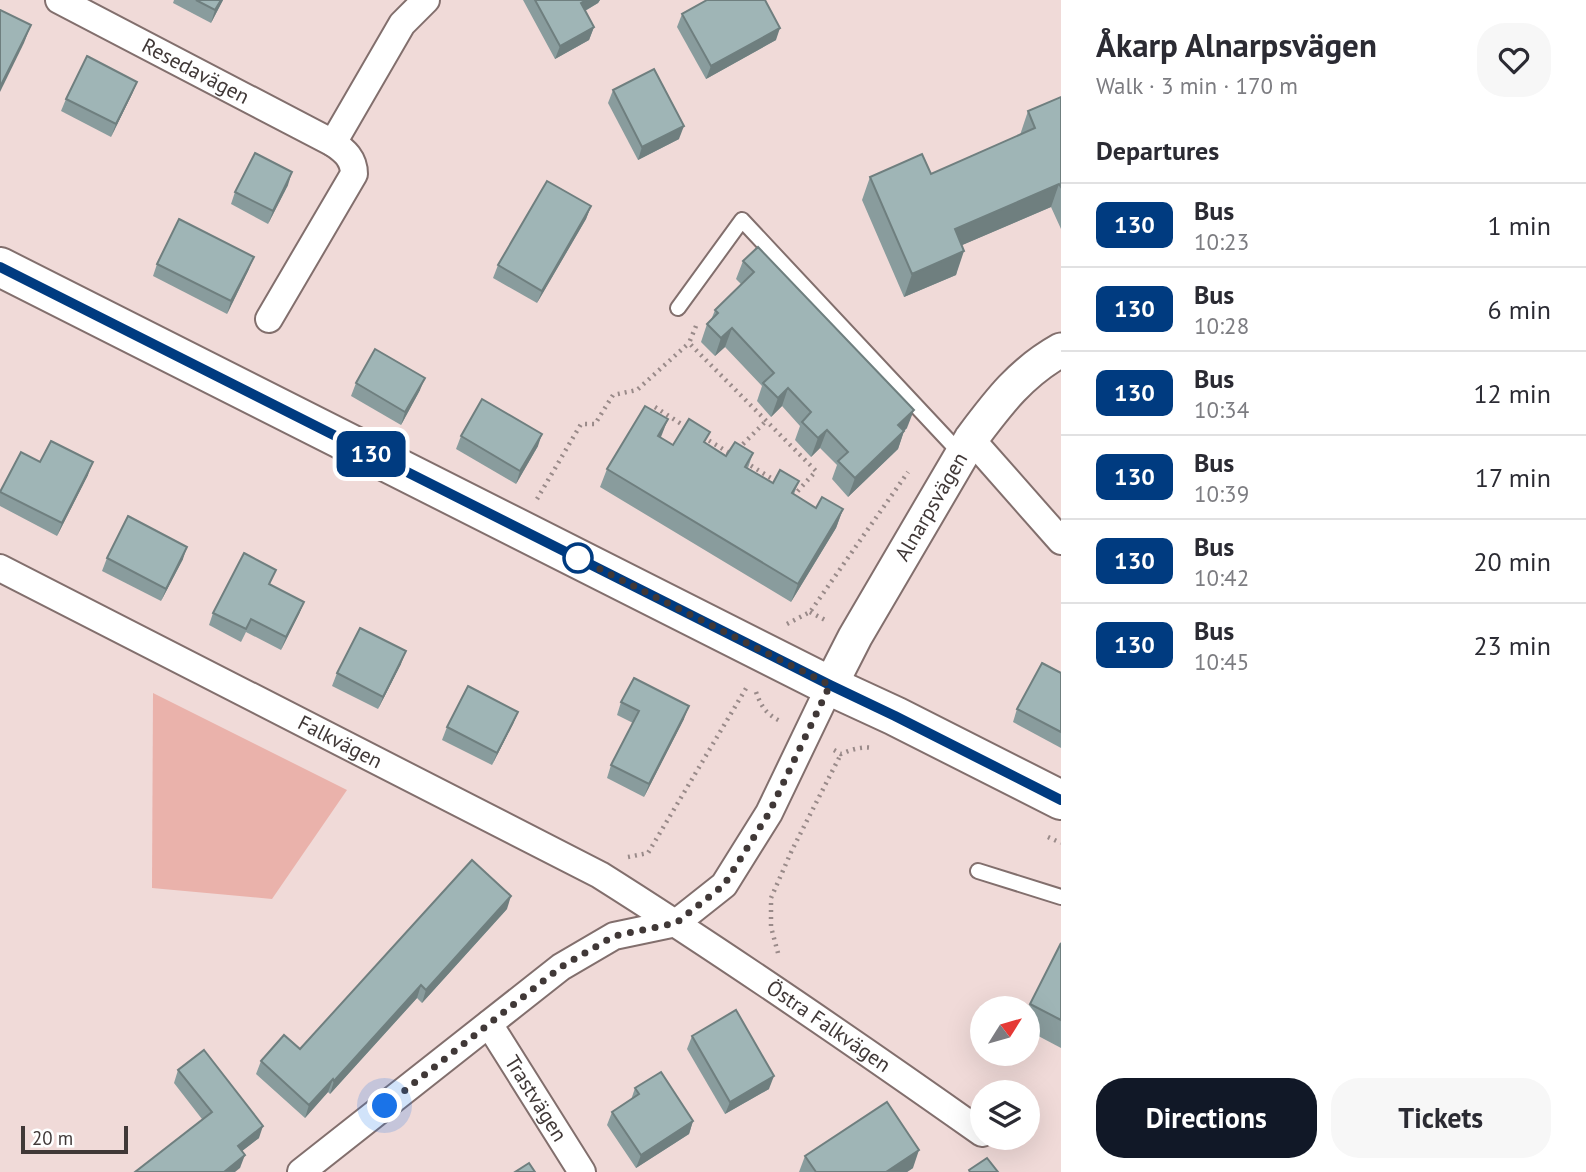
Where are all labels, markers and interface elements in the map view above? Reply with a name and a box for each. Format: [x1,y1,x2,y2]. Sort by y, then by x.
text: Åkarp Alnarpsvägen [1096,23,1377,66]
button: heart [1477,23,1551,97]
street label: Resedavägen [137,32,254,110]
text: Walk · 3 min · 170 m [1096,71,1298,100]
text: Departures [1096,134,1219,167]
text: Bus [1194,194,1234,227]
text: 130 [1114,209,1155,240]
text: 1 min [1488,209,1551,242]
text: 10:23 [1194,227,1249,256]
text: Bus [1194,278,1234,311]
text: 130 [1114,293,1155,324]
text: 6 min [1488,293,1551,326]
text: 10:28 [1194,311,1249,340]
text: Bus [1194,362,1234,395]
text: 130 [1114,377,1155,408]
text: 12 min [1473,377,1551,410]
text: 10:34 [1194,395,1249,424]
line badge: 130 [331,431,411,477]
text: 130 [351,438,391,469]
text: Bus [1194,446,1234,479]
street label: Alnarpsvägen [888,447,973,566]
text: 130 [1114,461,1155,492]
text: 17 min [1475,461,1551,494]
text: 10:39 [1194,479,1249,508]
text: Bus [1194,530,1234,563]
unlabelled marker [563,543,593,573]
text: 130 [1114,545,1155,576]
text: 20 min [1473,545,1551,578]
text: 10:42 [1194,563,1249,592]
text: Bus [1194,614,1234,647]
text: 130 [1114,629,1155,660]
text: 23 min [1473,629,1551,662]
text: 10:45 [1194,647,1249,676]
street label: Falkvägen [293,709,387,774]
street label: Östra Falkvägen [761,974,896,1078]
north arrow [970,996,1040,1066]
map controls [970,996,1040,1150]
street label: Trastvägen [499,1050,573,1146]
button: Directions [1096,1078,1317,1158]
button: Tickets [1331,1078,1551,1158]
button: layers [970,1080,1040,1150]
your location [367,1088,402,1123]
scale bar [21,1123,128,1155]
text: 20 m [32,1126,73,1150]

